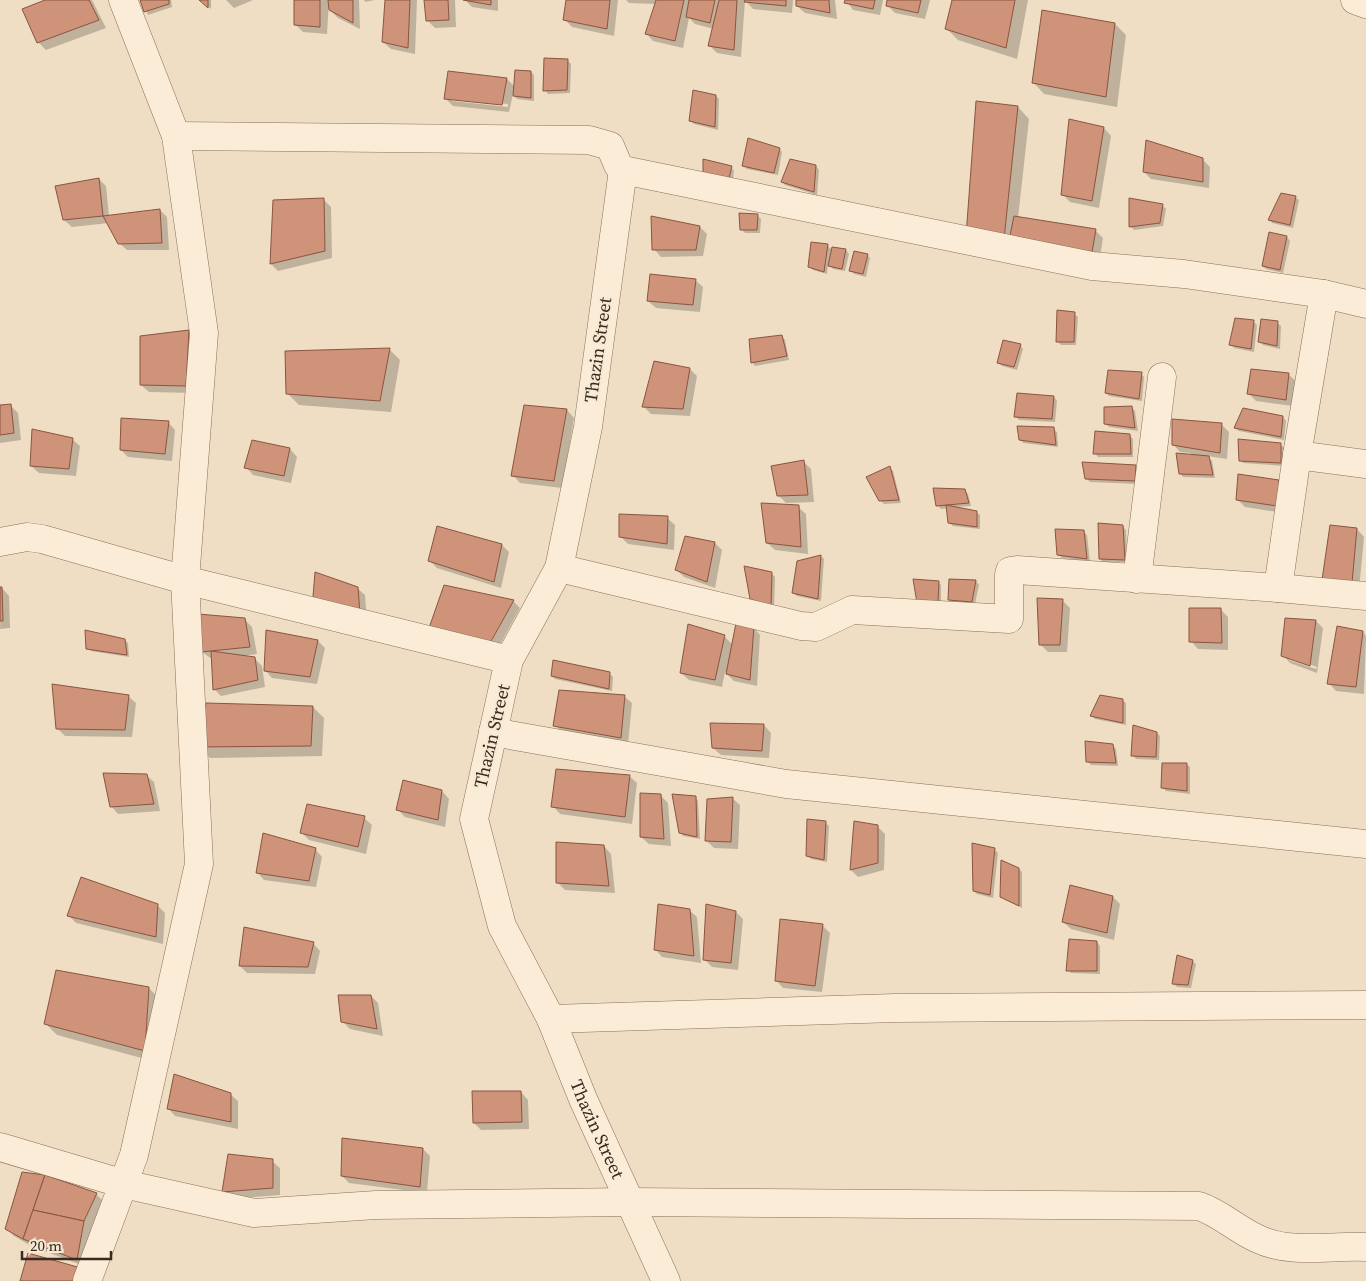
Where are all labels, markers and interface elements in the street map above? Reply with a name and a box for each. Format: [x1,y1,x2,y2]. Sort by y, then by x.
street label: Thazin Street [578,296,617,404]
street label: Thazin Street [467,681,516,790]
street label: Thazin Street [565,1076,631,1183]
scale bar [22,1228,111,1260]
text: 20 m [30,1235,62,1256]

